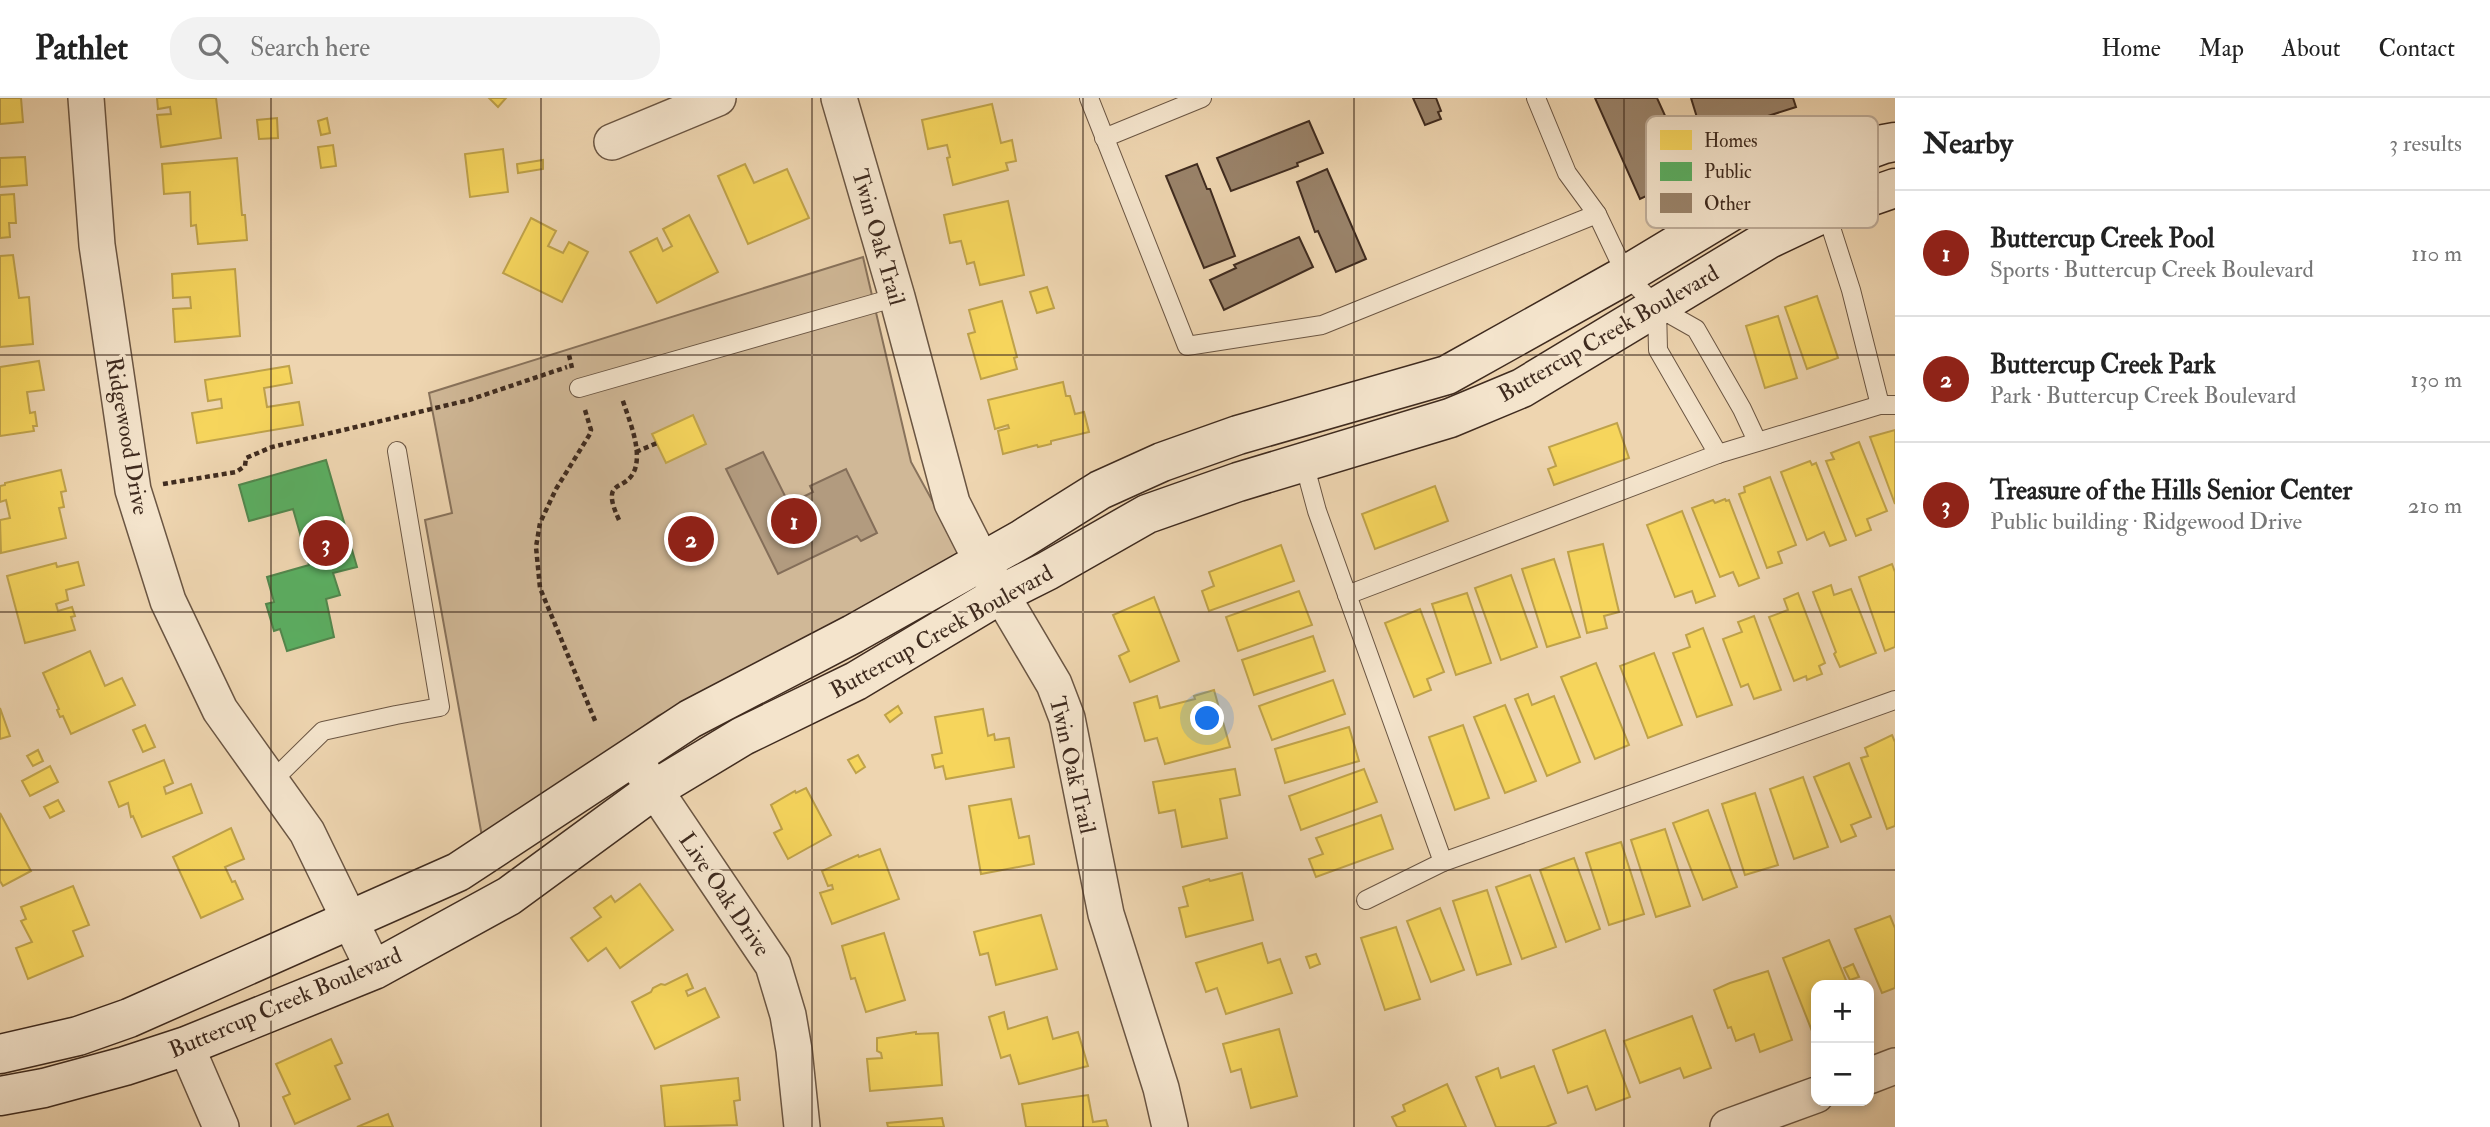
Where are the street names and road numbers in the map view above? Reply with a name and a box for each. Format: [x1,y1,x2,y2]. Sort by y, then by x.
street label: Twin Oak Trail [845,166,912,309]
street label: Buttercup Creek Boulevard [1493,258,1724,409]
street label: Ridgewood Drive [99,355,156,518]
street label: Buttercup Creek Boulevard [825,558,1058,706]
street label: Twin Oak Trail [1043,694,1102,837]
street label: Live Oak Drive [672,827,777,962]
street label: Buttercup Creek Boulevard [164,940,406,1066]

